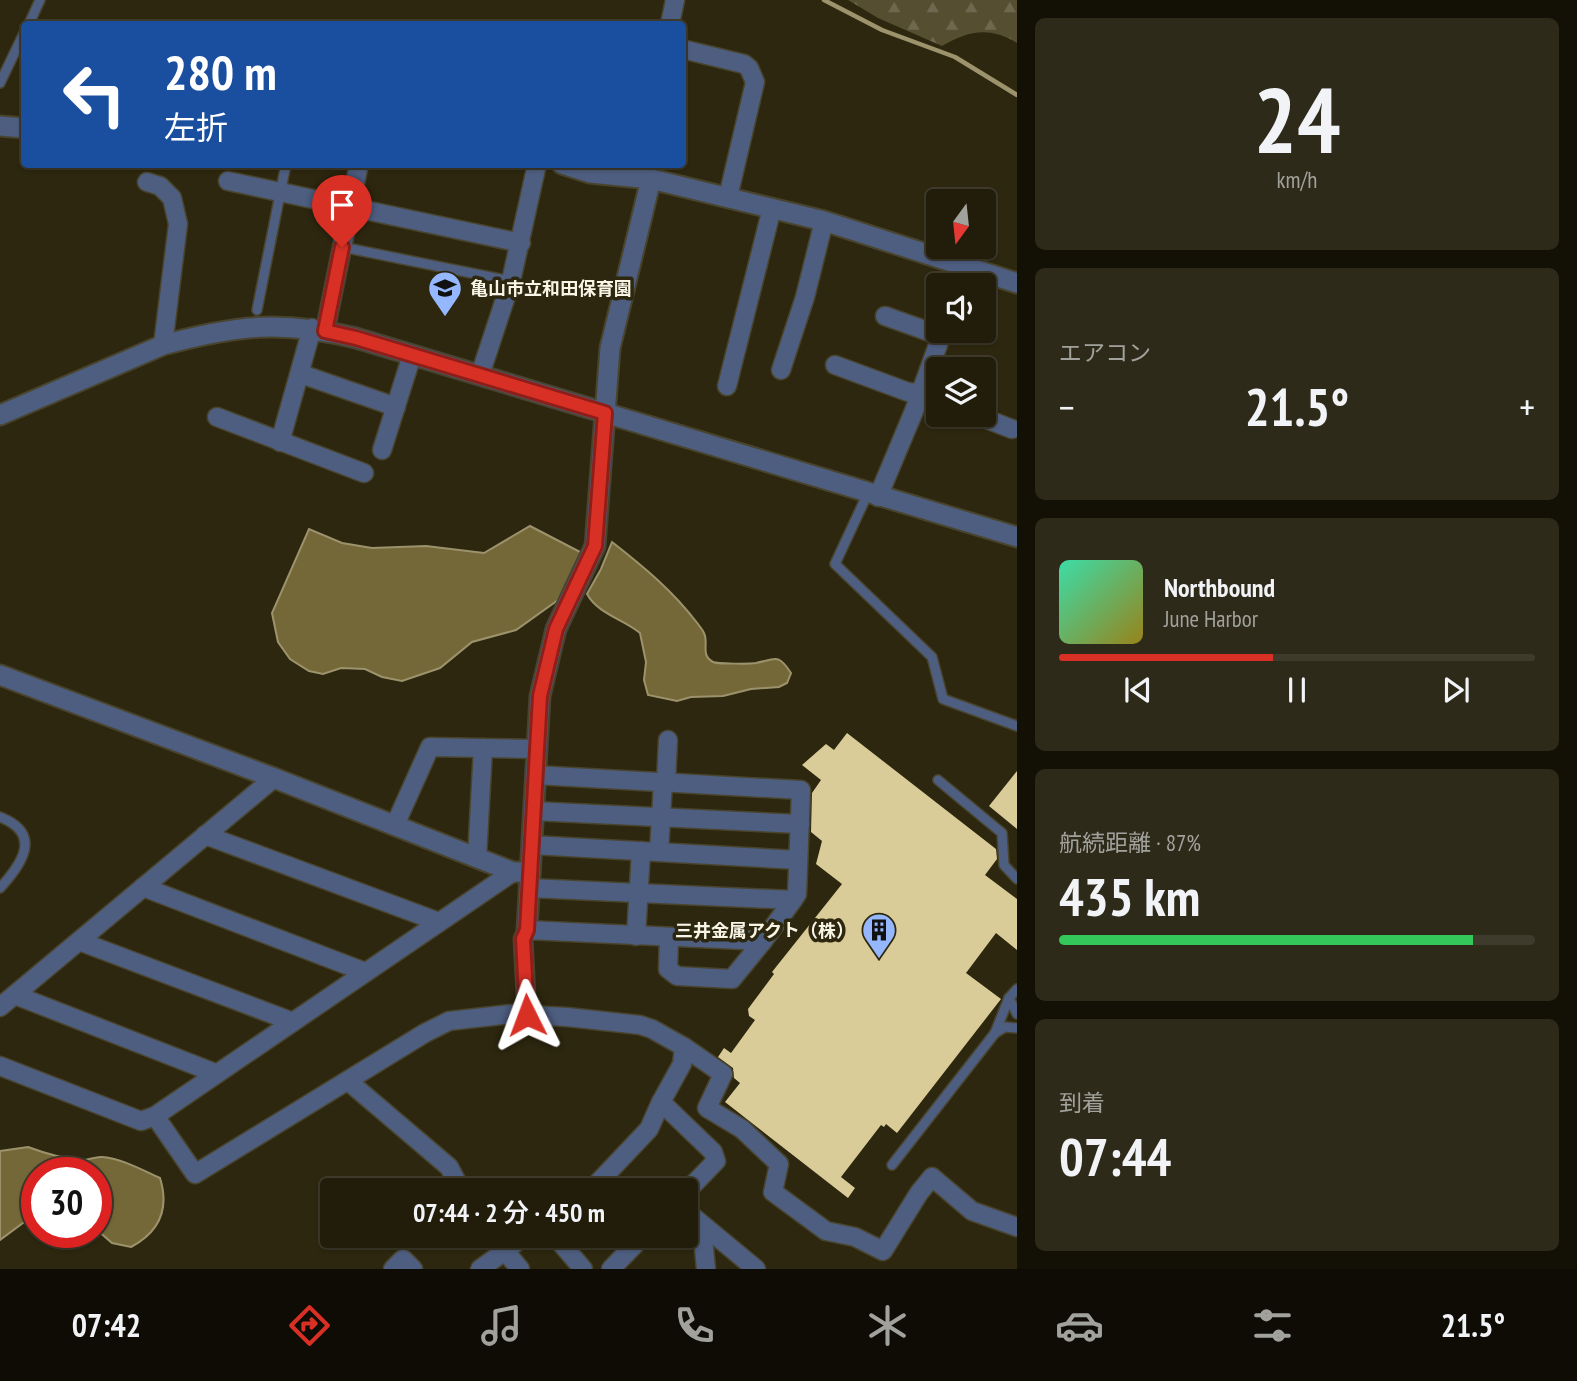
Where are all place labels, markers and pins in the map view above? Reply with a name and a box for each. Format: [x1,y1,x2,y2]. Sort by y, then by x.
pin [312,175,372,247]
school or university icon: 亀山市立和田保育園 [426,269,464,318]
place label: 亀山市立和田保育園 [470,277,632,300]
building icon: 三井金属アクト（株） [860,911,898,960]
place label: 三井金属アクト（株） [675,919,854,942]

